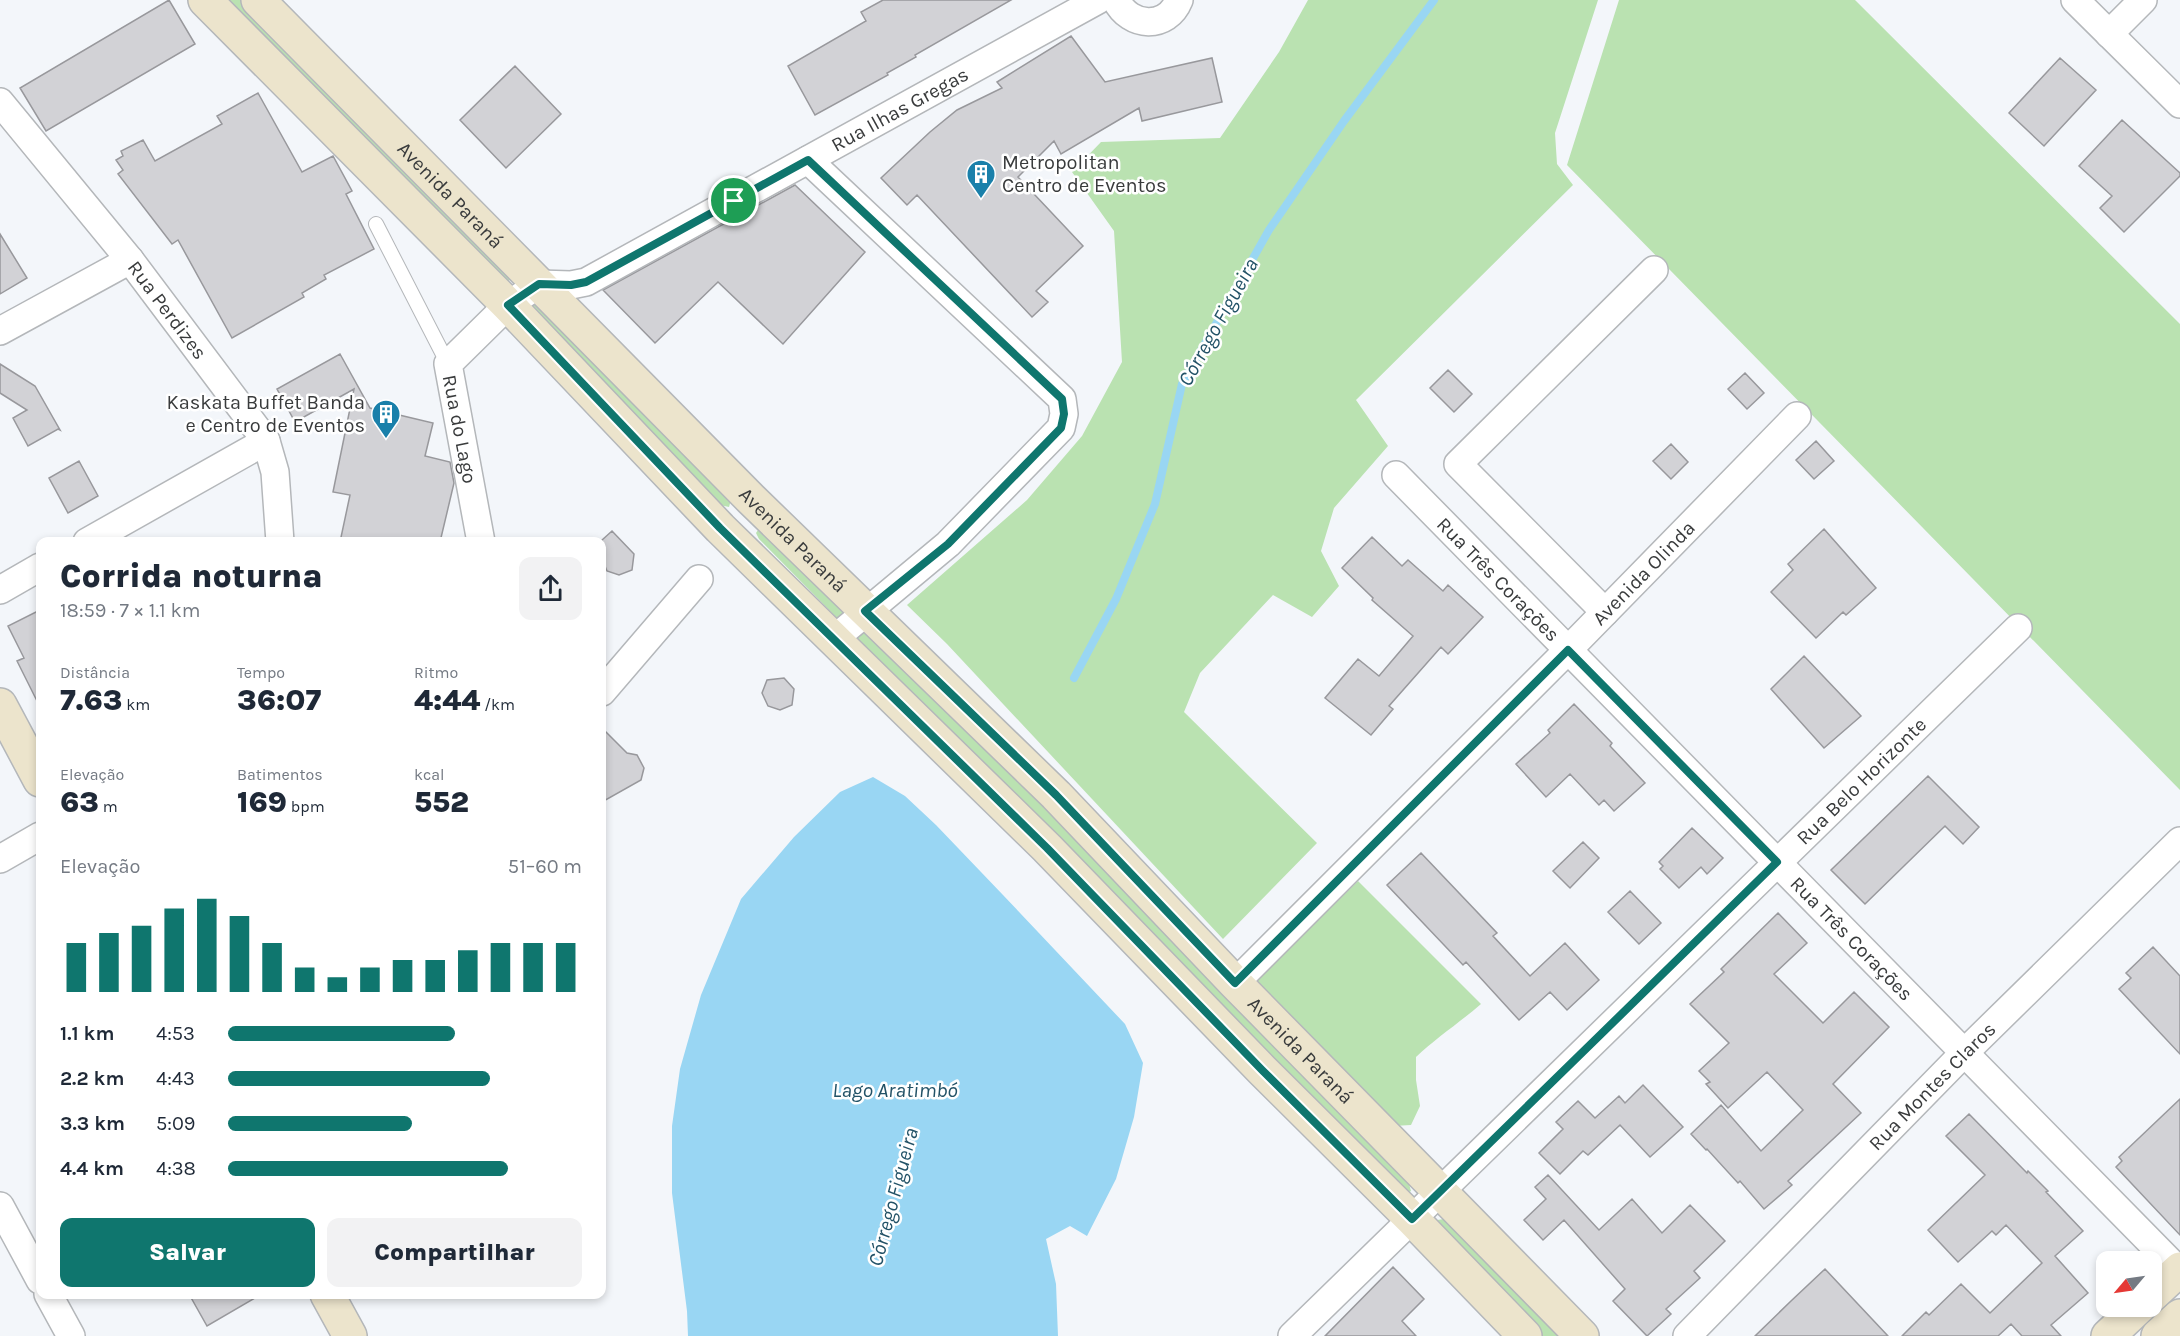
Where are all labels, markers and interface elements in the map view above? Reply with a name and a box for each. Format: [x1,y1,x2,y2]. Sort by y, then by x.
street label: Rua Ilhas Gregas [827,63,972,157]
street label: Avenida Paraná [393,137,508,253]
place label: Metropolitan Centro de Eventos [1002,151,1167,197]
building icon: Metropolitan Centro de Eventos [965,158,997,200]
pin [708,175,759,226]
icon: arrive [717,184,750,217]
water label: Córrego Figueira [1173,254,1263,390]
street label: Rua Perdizes [123,257,211,364]
street label: Rua do Lago [438,373,481,485]
place label: Kaskata Buffet Banda e Centro de Eventos [167,391,365,437]
building icon: Kaskata Buffet Banda e Centro de Eventos [370,398,402,440]
street label: Avenida Paraná [734,483,851,597]
street label: Rua Três Corações [1432,513,1564,646]
street label: Avenida Olinda [1588,516,1700,630]
text: Corrida noturna [60,557,323,595]
button: share [519,557,582,620]
text: 18:59 · 7 × 1.1 km [60,599,200,622]
text: Distância [60,663,130,682]
text: Tempo [237,663,285,682]
text: Ritmo [414,663,458,682]
text: 7.63 [60,682,122,718]
text: 36:07 [237,682,321,718]
text: 4:44 [414,682,480,718]
text: km [122,695,150,714]
text: /km [480,695,515,714]
street label: Rua Belo Horizonte [1792,713,1931,850]
text: Elevação [60,765,124,784]
text: Batimentos [237,765,323,784]
text: kcal [414,765,445,784]
text: 63 [60,784,99,820]
text: 169 [237,784,287,820]
text: 552 [414,784,469,820]
text: m [99,797,118,816]
text: bpm [287,797,325,816]
text: Elevação [60,855,140,878]
text: 51–60 m [508,855,582,878]
street label: Rua Três Corações [1785,872,1918,1006]
street label: Avenida Paraná [1243,992,1358,1109]
street label: Rua Montes Claros [1864,1018,2001,1155]
text: 1.1 km [60,1022,114,1045]
text: 4:53 [156,1022,195,1045]
text: 2.2 km [60,1067,124,1090]
text: 4:43 [156,1067,195,1090]
water label: Lago Aratimbó [832,1078,958,1102]
text: 3.3 km [60,1112,125,1135]
text: 5:09 [156,1112,195,1135]
water label: Córrego Figueira [863,1125,923,1269]
text: 4.4 km [60,1157,124,1180]
text: 4:38 [156,1157,196,1180]
button: Salvar [60,1218,315,1287]
button: Compartilhar [327,1218,582,1287]
north arrow [2096,1251,2162,1317]
map controls [2096,1251,2162,1317]

